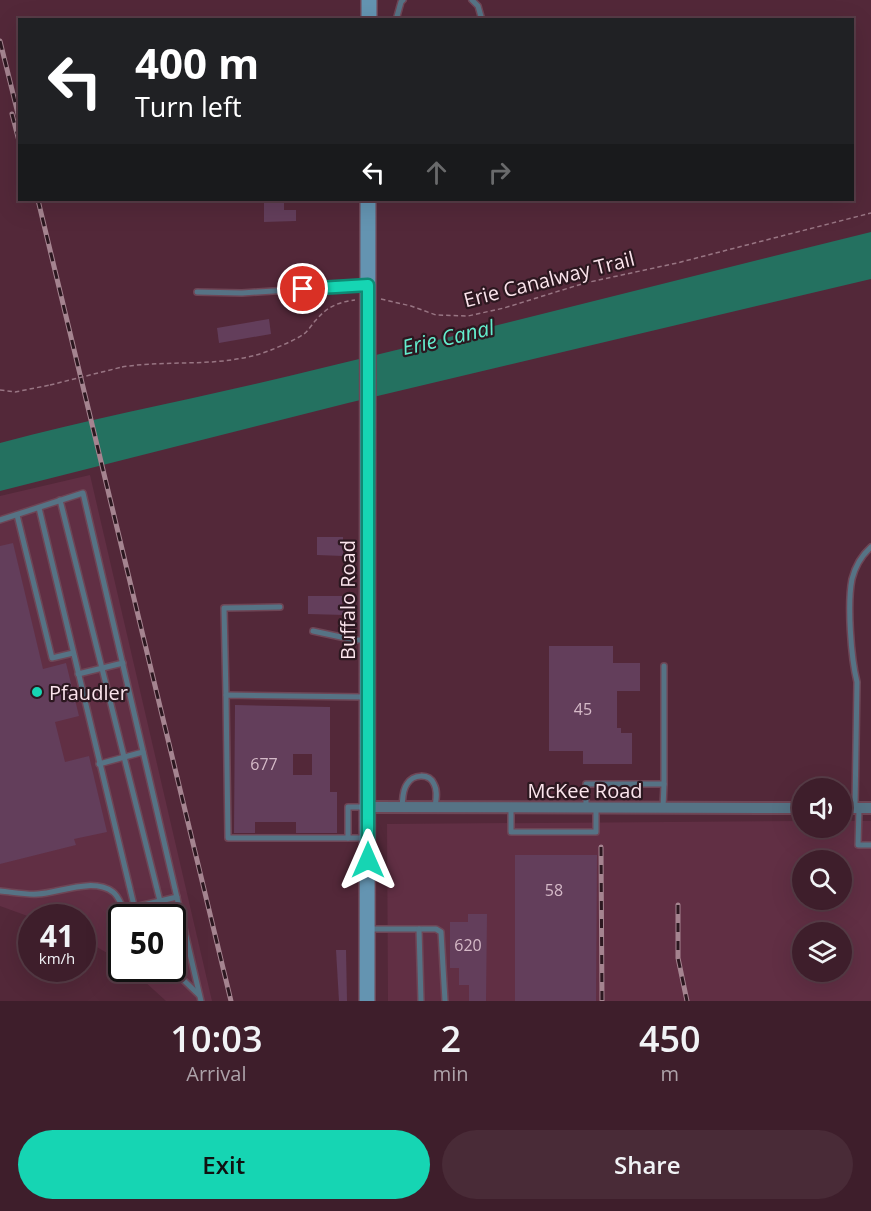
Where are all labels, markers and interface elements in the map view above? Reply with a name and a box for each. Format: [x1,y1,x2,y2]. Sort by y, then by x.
text: 400 m [135,34,259,91]
icon: left [36,42,114,120]
text: Turn left [135,88,242,125]
icon: left [357,156,390,189]
icon: ahead [420,156,453,189]
icon: right [483,156,516,189]
street label: Erie Canalway Trail [461,245,637,313]
pin [277,263,328,314]
icon: arrive [286,272,319,305]
water label: Erie Canal [399,313,498,361]
street label: Buffalo Road [334,540,361,660]
place label: Pfaudler [49,679,128,706]
marker: Pfaudler [30,685,44,699]
house number: 45 [574,698,592,720]
house number: 677 [250,753,278,775]
street label: McKee Road [527,777,643,804]
map controls [792,778,852,982]
button: sound [792,778,852,838]
position arrow [336,828,400,892]
button: search [792,850,852,910]
house number: 58 [545,879,563,901]
speed limit sign: 50 [108,904,186,982]
text: 41 [40,915,74,956]
button: layers [792,922,852,982]
house number: 620 [454,934,482,956]
text: km/h [39,948,75,968]
text: 10:03 [170,1014,263,1063]
text: 2 [440,1014,461,1063]
text: 450 [639,1014,701,1063]
text: Arrival [186,1060,247,1087]
text: min [433,1060,469,1087]
text: m [661,1060,679,1087]
button: Exit [18,1130,430,1199]
button: Share [442,1130,853,1199]

